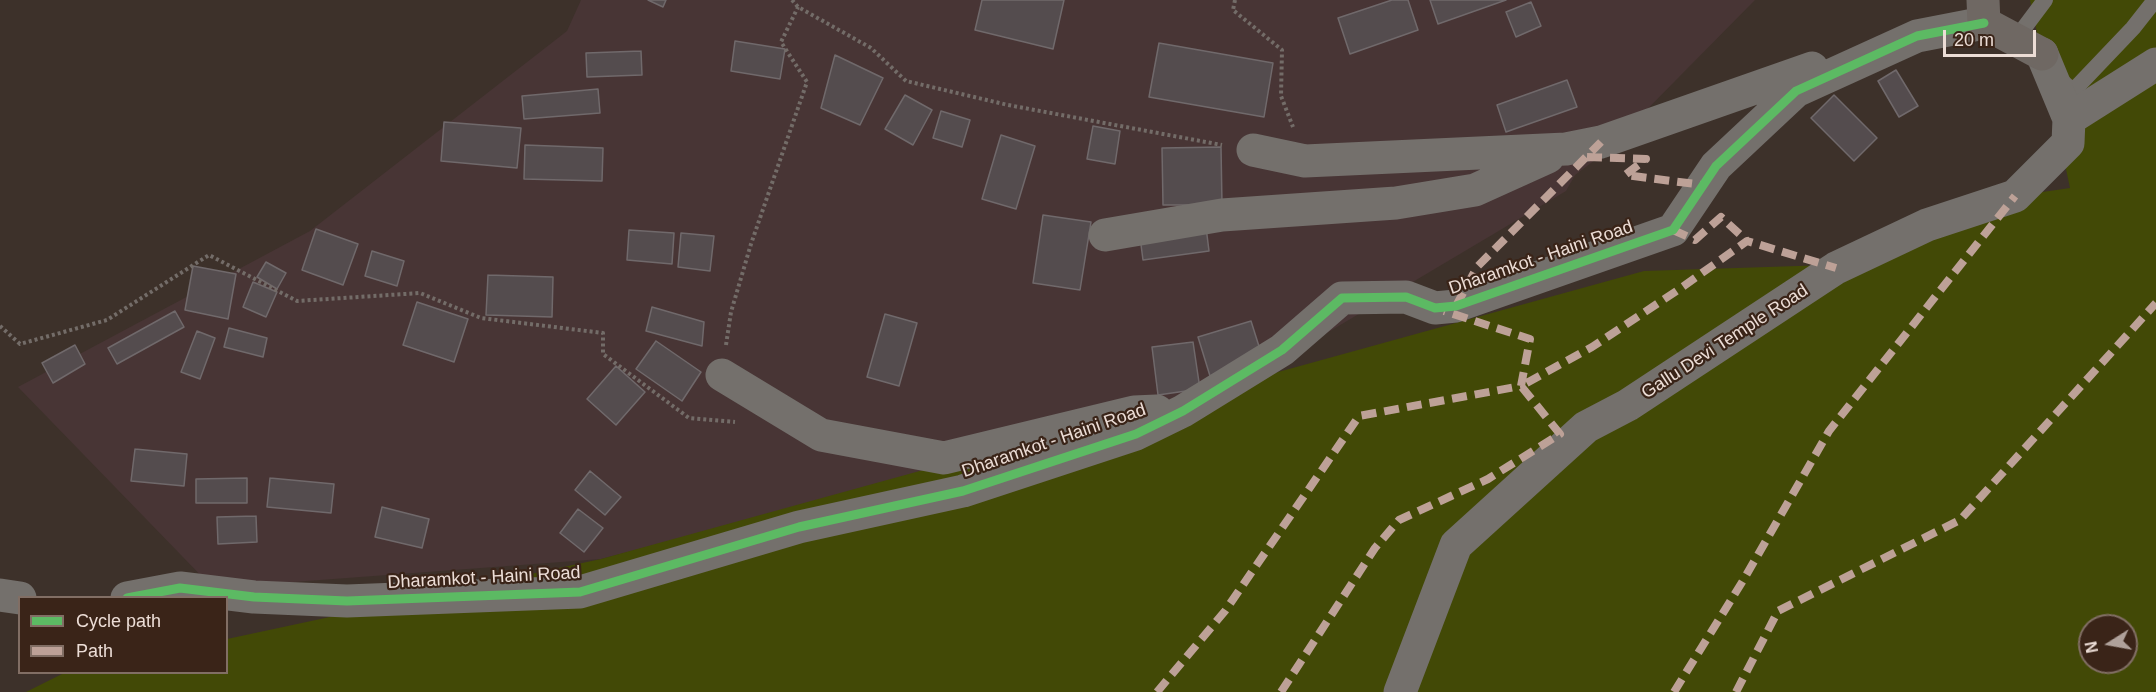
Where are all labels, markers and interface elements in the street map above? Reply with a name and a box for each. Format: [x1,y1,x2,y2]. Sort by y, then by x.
scale bar [1946,18,2039,56]
text: 20 m [1954,30,1994,50]
street label: Dharamkot - Haini Road [1446,216,1636,300]
street label: Gallu Devi Temple Road [1638,280,1812,404]
street label: Dharamkot - Haini Road [959,399,1149,483]
street label: Dharamkot - Haini Road [387,562,581,594]
legend [18,596,228,674]
text: Cycle path [76,611,161,631]
north arrow [2078,614,2138,674]
text: N [2082,640,2101,654]
text: Path [76,641,113,661]

